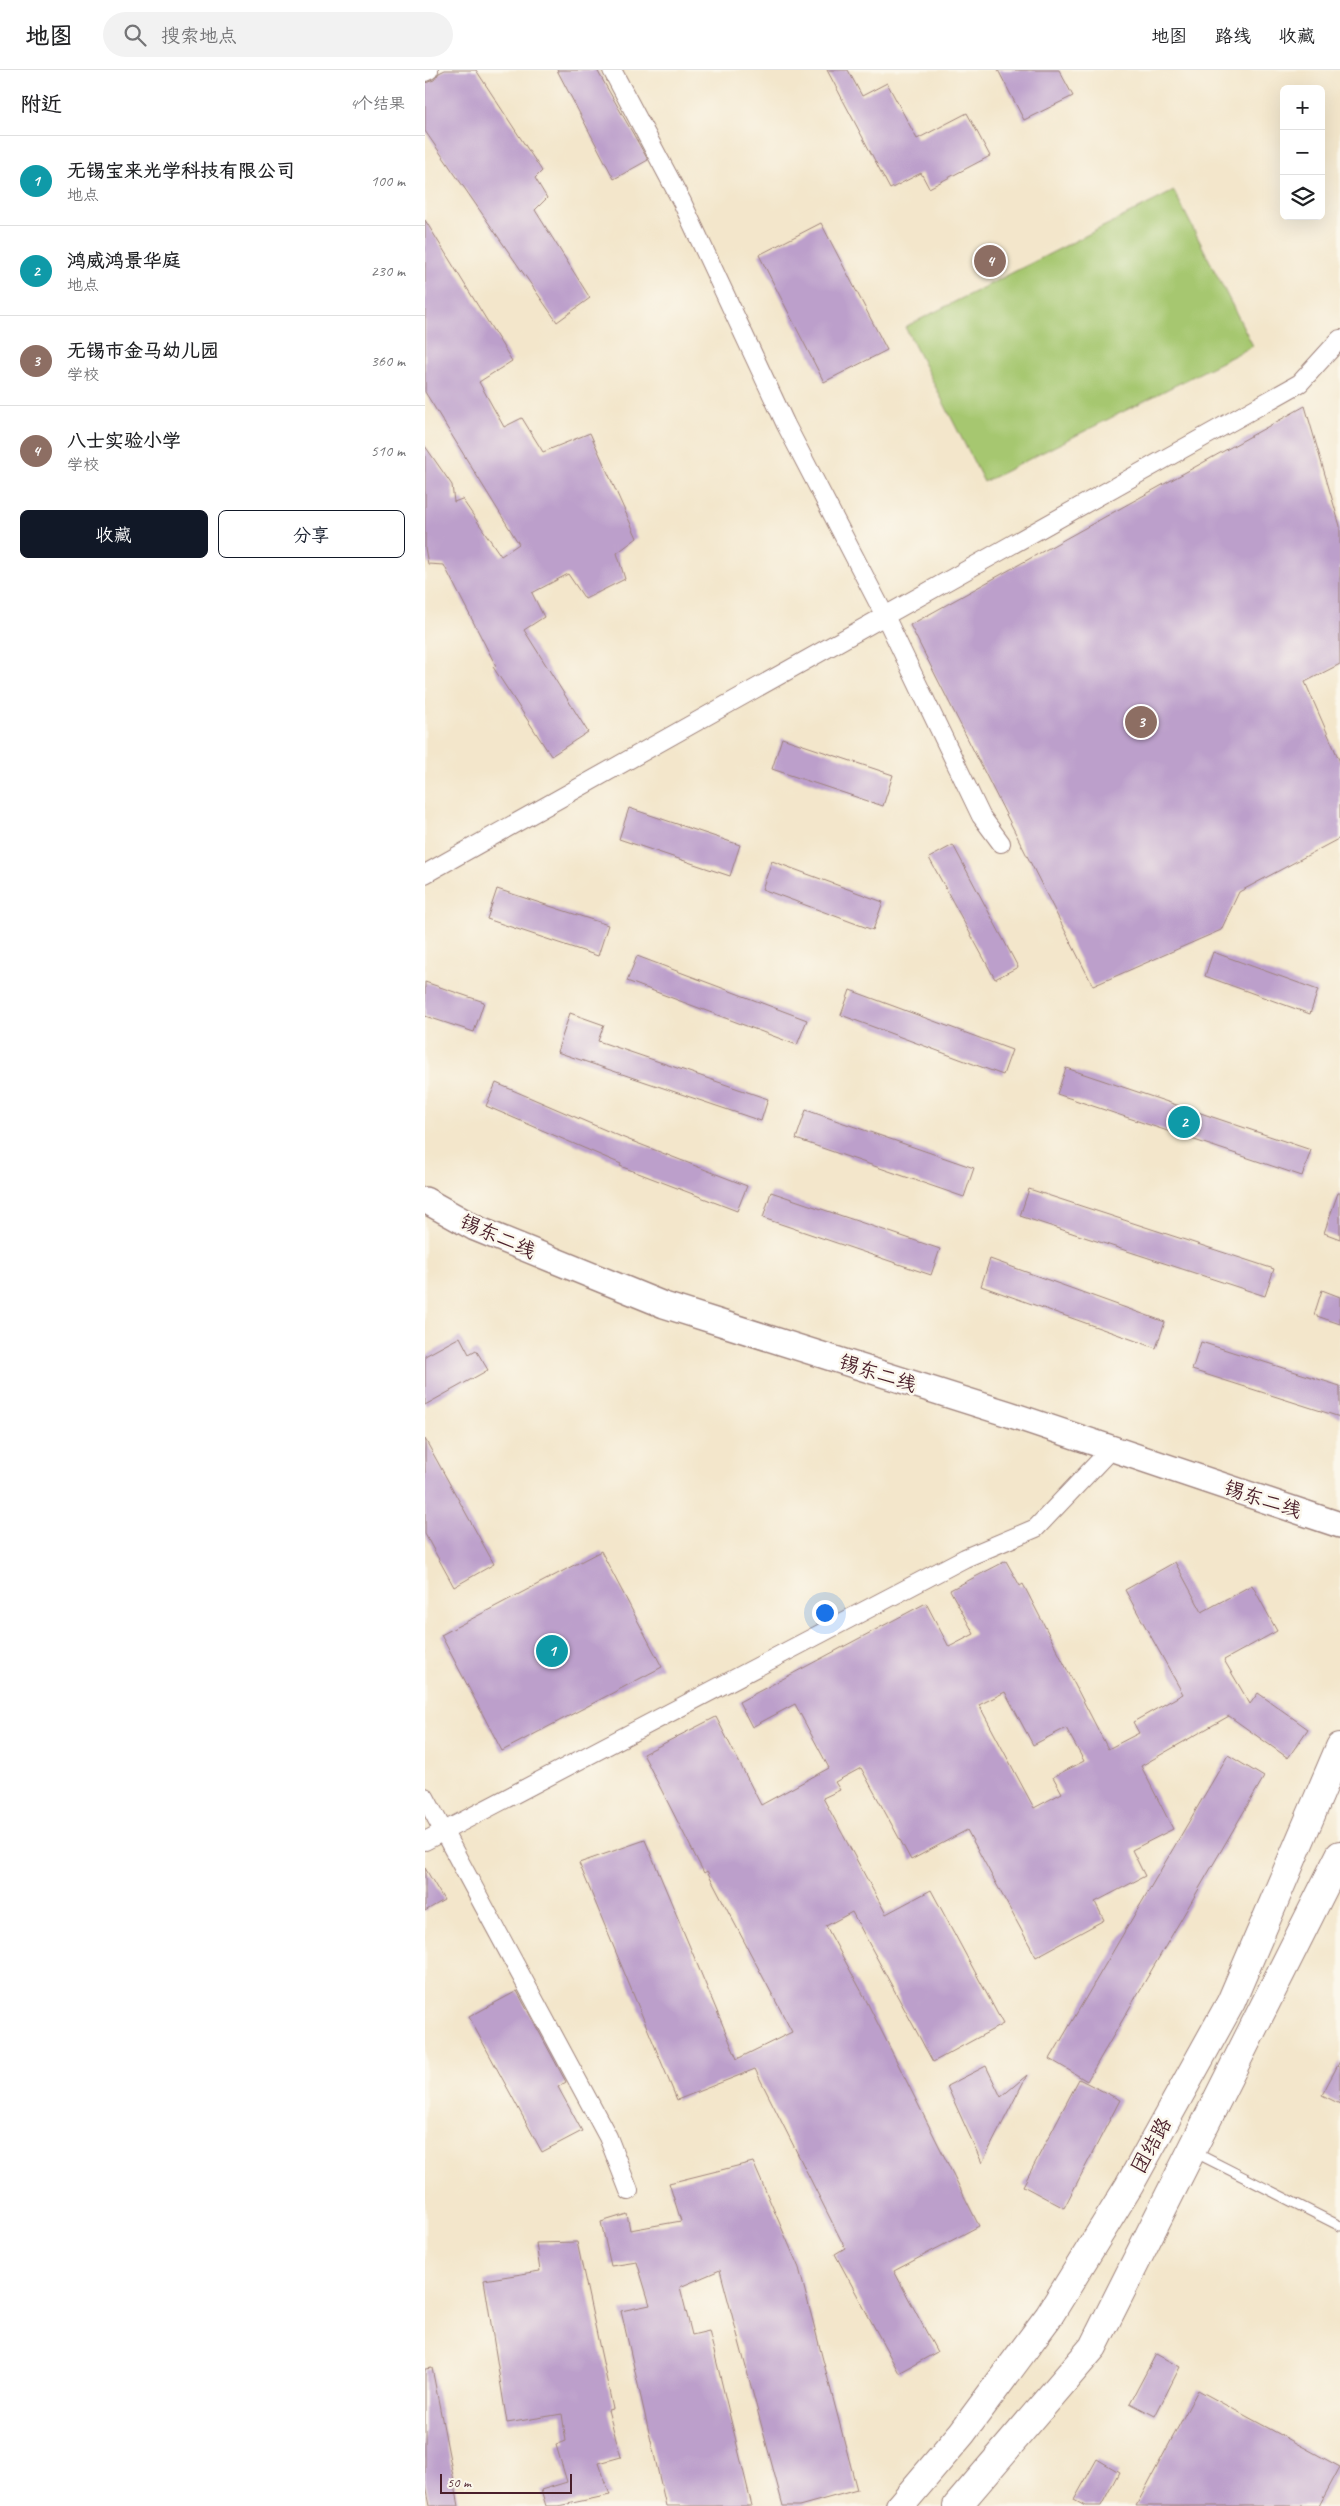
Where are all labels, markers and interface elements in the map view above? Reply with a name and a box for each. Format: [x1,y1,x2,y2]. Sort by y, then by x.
search box [103,12,453,57]
text: 地图 [25,21,73,51]
icon: search [121,21,149,49]
text: 搜索地点 [161,24,237,48]
text: 地图 [1151,25,1187,47]
text: 路线 [1215,25,1251,47]
text: 收藏 [1279,25,1315,47]
map controls [1280,85,1325,220]
button: + [1280,85,1325,130]
text: 附近 [20,91,62,117]
text: 4个结果 [350,94,405,114]
button: − [1280,130,1325,175]
text: 无锡宝来光学科技有限公司 [67,159,295,183]
text: 1 [32,171,40,191]
text: 100 m [371,171,405,191]
button: layers [1280,175,1325,220]
text: 地点 [67,185,99,205]
pin: 4 [974,242,1006,280]
text: 鸿威鸿景华庭 [67,249,181,273]
text: 2 [32,261,40,281]
text: 230 m [371,261,405,281]
text: 地点 [67,275,99,295]
text: 无锡市金马幼儿园 [67,339,219,363]
text: 3 [32,351,40,371]
text: 360 m [371,351,405,371]
text: 学校 [67,365,99,385]
text: 八士实验小学 [67,429,181,453]
text: 4 [32,441,40,461]
text: 510 m [371,441,405,461]
text: 学校 [67,455,99,475]
button: 收藏 [20,510,208,558]
button: 分享 [218,510,405,558]
pin: 3 [1125,703,1157,741]
pin: 2 [1168,1103,1200,1141]
street label: 锡东二线 [456,1209,539,1264]
street label: 锡东二线 [836,1349,920,1398]
street label: 锡东二线 [1221,1475,1305,1524]
your location [812,1600,838,1626]
pin: 1 [536,1632,568,1670]
street label: 团结路 [1126,2112,1177,2178]
scale bar [440,2471,573,2494]
text: 50 m [447,2474,471,2491]

